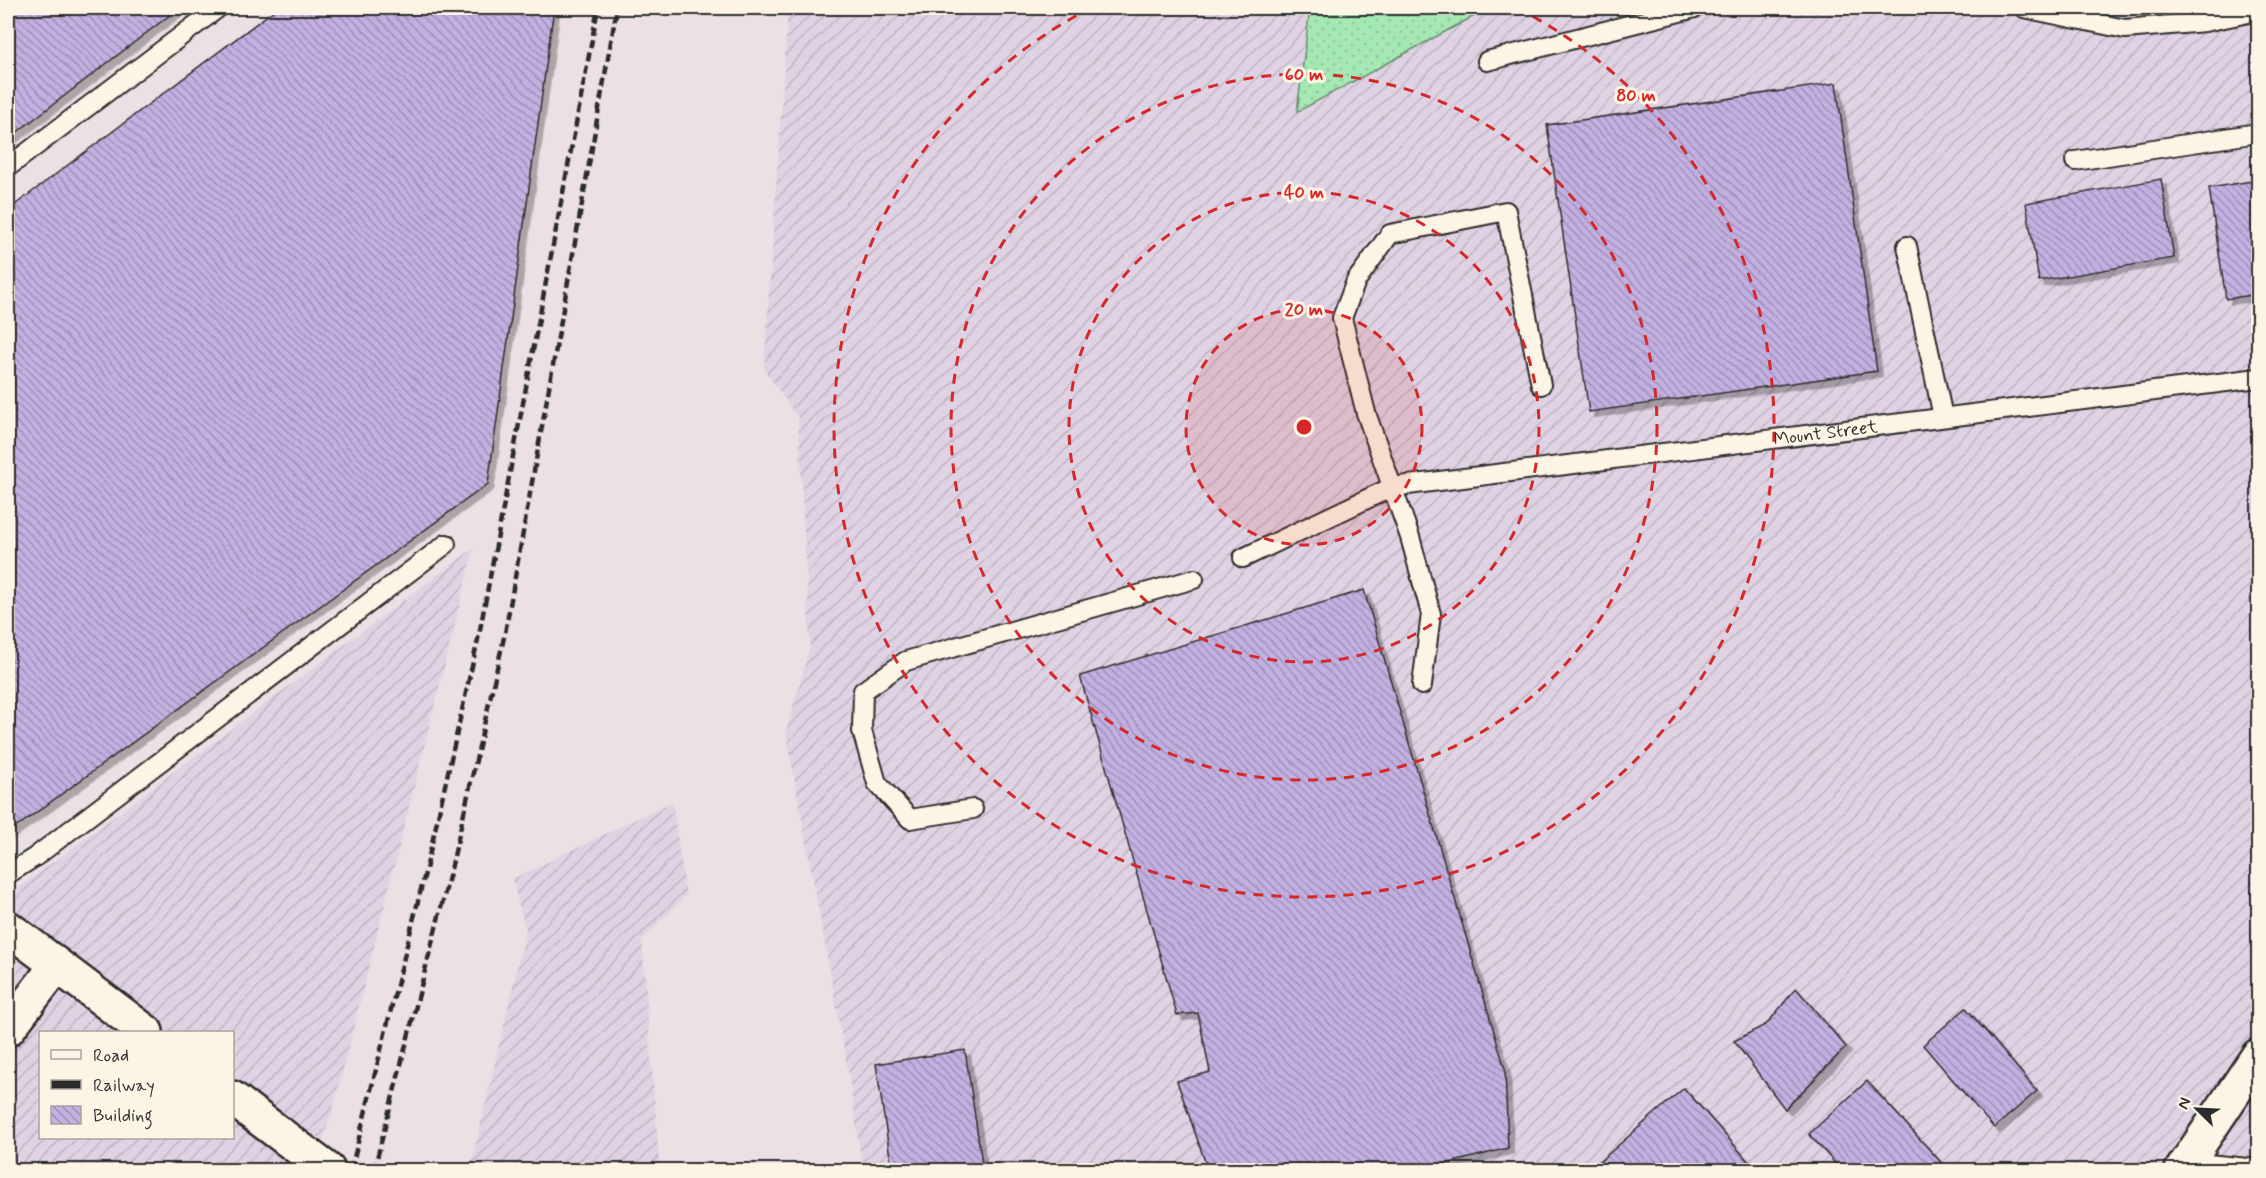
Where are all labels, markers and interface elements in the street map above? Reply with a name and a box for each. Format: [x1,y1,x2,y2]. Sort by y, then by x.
text: 60 m [1285,63,1323,87]
text: 80 m [1616,84,1656,108]
text: 40 m [1284,181,1324,205]
text: 20 m [1285,298,1323,322]
street label: Mount Street [1772,415,1880,452]
centre of rings [1294,417,1314,437]
legend [39,1031,234,1139]
text: Road [93,1044,129,1068]
text: Railway [93,1074,155,1098]
north arrow [2167,1079,2227,1139]
text: N [2173,1094,2196,1113]
text: Building [93,1104,153,1130]

